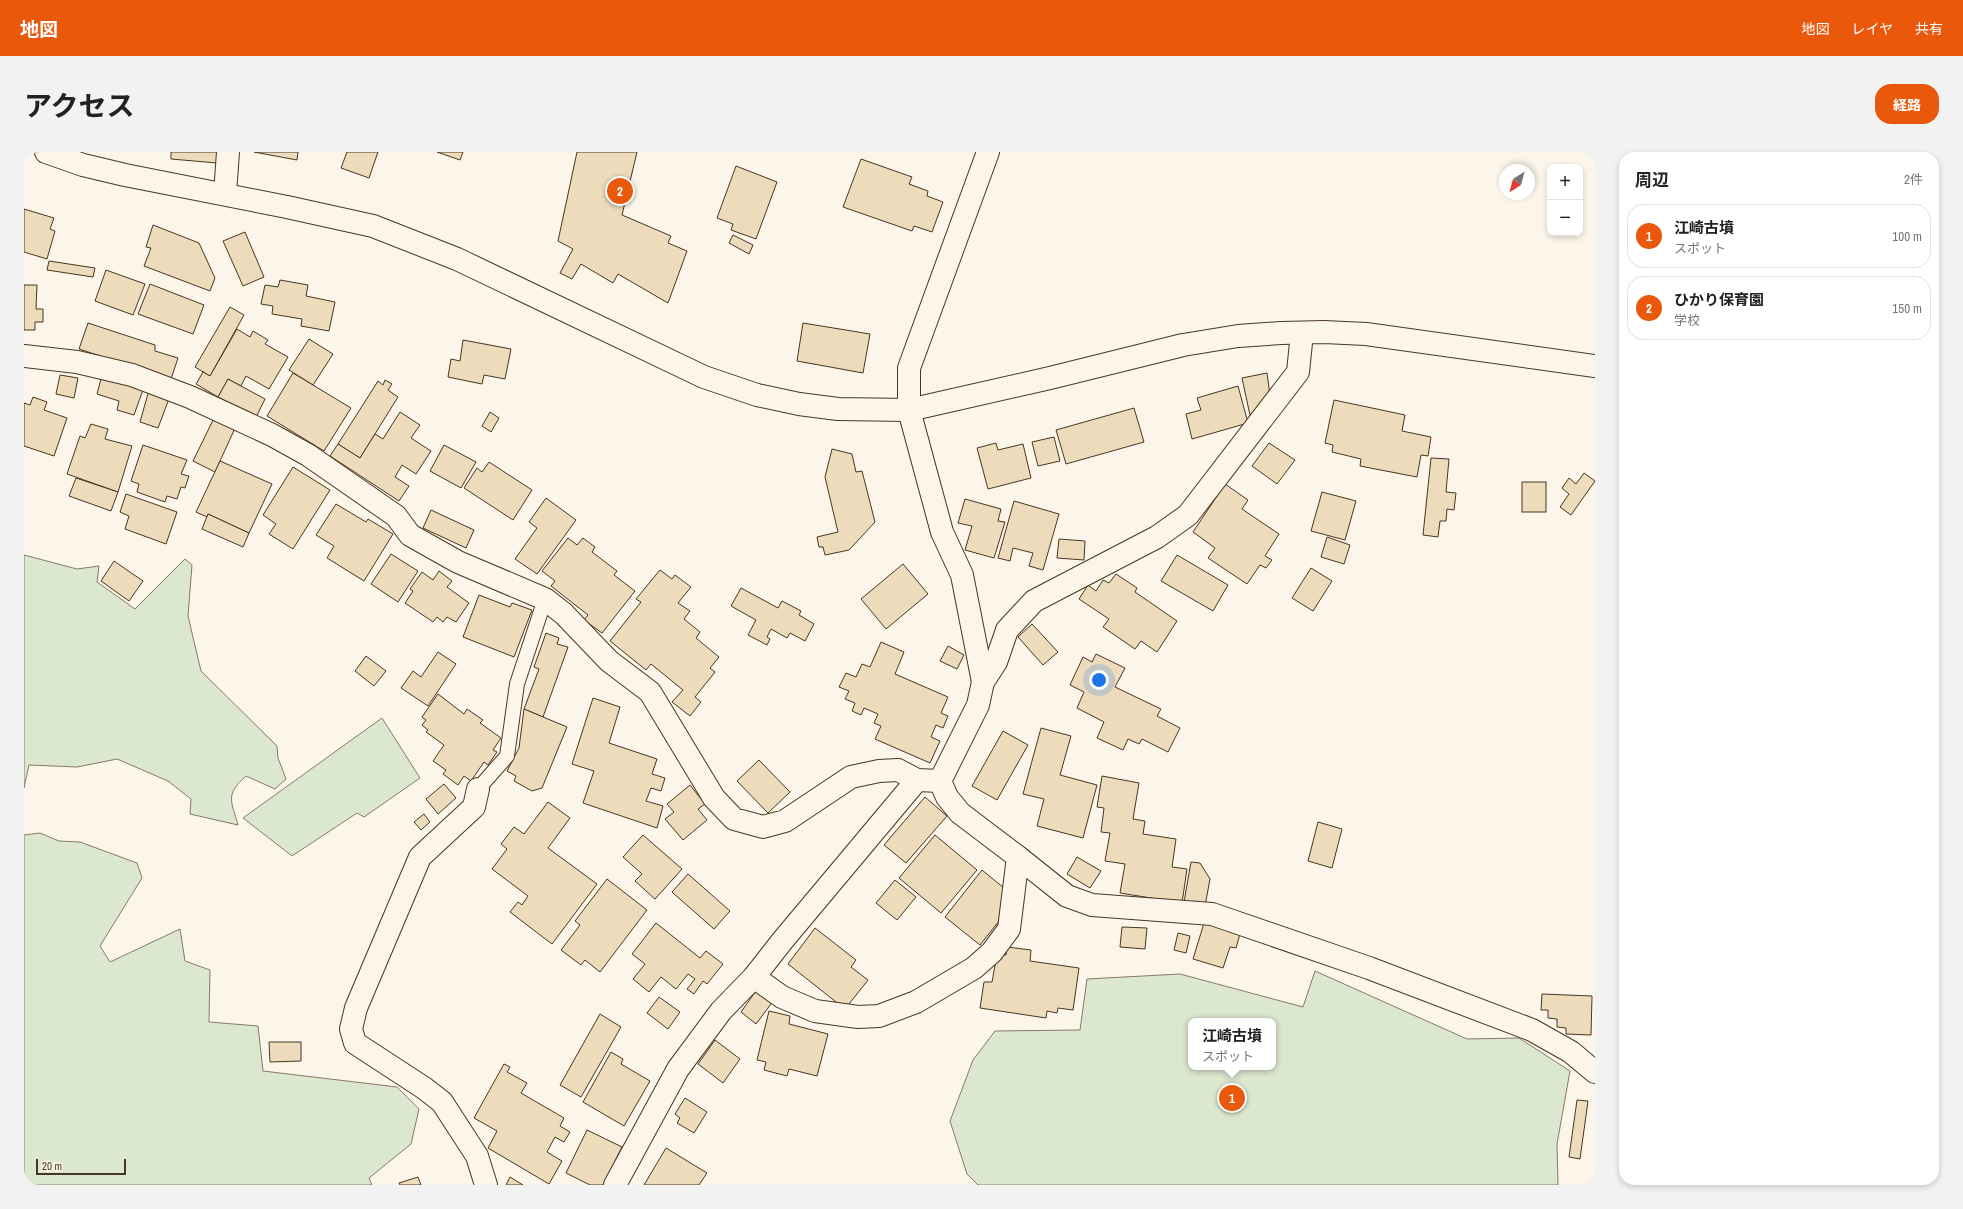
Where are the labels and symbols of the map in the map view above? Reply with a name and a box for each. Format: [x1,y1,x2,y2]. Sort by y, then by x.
north arrow [1499,164,1535,200]
pin: 2 [607,176,633,206]
your location [1089,670,1109,690]
pin: 1 [1219,1083,1245,1113]
scale bar [36,1157,126,1176]

